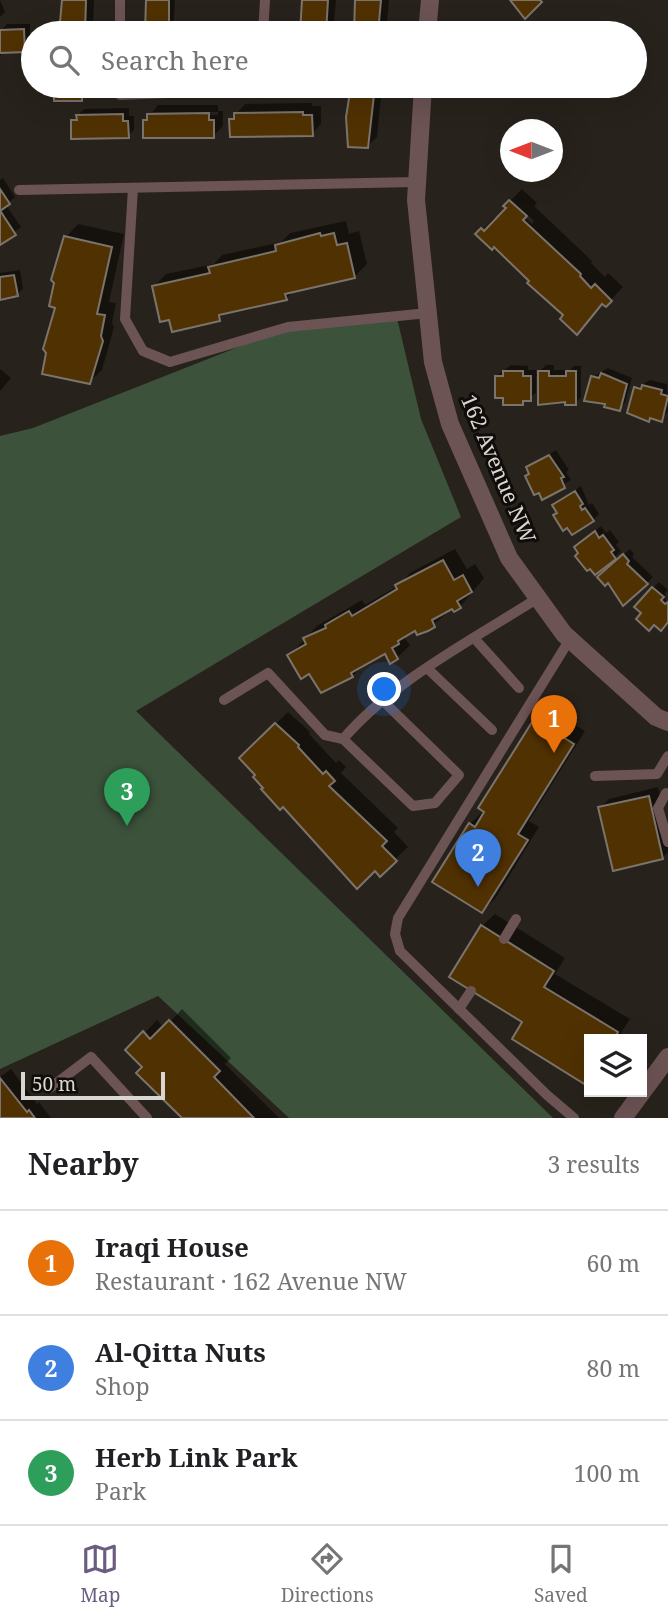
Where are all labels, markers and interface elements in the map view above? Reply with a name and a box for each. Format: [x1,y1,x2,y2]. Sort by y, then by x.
search box [21,21,647,98]
icon: search [45,41,83,79]
text: Search here [101,42,249,78]
north arrow [500,119,563,182]
street label: 162 Avenue NW [455,390,543,547]
your location [367,672,401,706]
pin: 1 [531,695,577,753]
pin: 3 [104,768,150,826]
pin: 2 [455,829,501,887]
map controls [584,1034,647,1097]
button: layers [584,1034,647,1097]
scale bar [21,1069,164,1101]
text: 50 m [32,1071,76,1097]
text: Nearby [28,1143,139,1184]
text: 3 results [547,1148,640,1180]
text: Iraqi House [95,1229,249,1265]
text: 1 [45,1247,58,1279]
text: 60 m [587,1247,640,1279]
text: Restaurant · 162 Avenue NW [95,1265,407,1297]
text: Al-Qitta Nuts [95,1334,266,1370]
text: 2 [45,1352,58,1384]
text: 80 m [587,1352,640,1384]
text: Shop [95,1370,150,1402]
text: Herb Link Park [95,1439,298,1475]
text: 3 [45,1457,58,1489]
text: 100 m [574,1457,640,1489]
text: Park [95,1475,146,1507]
tab: Map [80,1540,120,1608]
tab: Directions [281,1540,374,1608]
tab: Saved [534,1540,588,1608]

